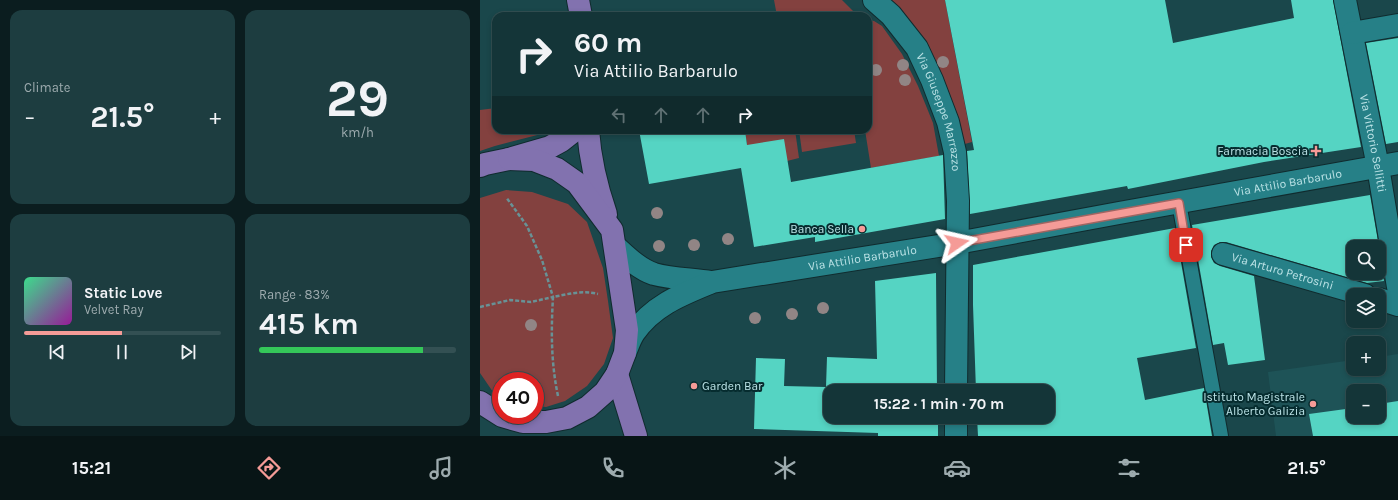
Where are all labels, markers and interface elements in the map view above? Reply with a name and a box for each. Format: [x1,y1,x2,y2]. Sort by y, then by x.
text: 60 m [574,26,642,59]
icon: right [508,28,560,80]
street label: Via Giuseppe Marrazzo [913,51,963,172]
text: Via Attilio Barbarulo [574,60,738,82]
text: 29 [326,68,389,129]
text: Climate [24,80,70,95]
street label: Via Vittorio Sellitti [1357,93,1389,193]
text: 21.5° [90,99,155,135]
text: − [24,104,36,130]
text: + [209,104,221,130]
icon: left [608,104,630,126]
icon: ahead [650,104,672,126]
icon: ahead [692,104,714,126]
icon: right [734,104,756,126]
text: km/h [341,125,374,140]
place label: Farmacia Boscia [1217,144,1308,158]
marker: Farmacia Boscia [1311,146,1321,156]
street label: Via Attilio Barbarulo [1233,166,1343,199]
place label: Banca Sella [790,222,854,236]
position arrow [936,222,978,264]
marker: Banca Sella [857,224,867,234]
pin [1169,228,1203,262]
icon: arrive [1175,234,1197,256]
map controls [1346,240,1386,424]
button: search [1346,240,1386,280]
street label: Via Attilio Barbarulo [807,243,918,274]
street label: Via Arturo Petrosini [1230,250,1335,293]
text: Static Love [84,284,162,302]
text: Range · 83% [259,287,330,302]
button: layers [1346,288,1386,328]
text: Velvet Ray [84,302,144,317]
text: 415 km [259,306,359,342]
button: + [1346,336,1386,376]
icon: previous [46,341,68,363]
icon: pause [111,341,133,363]
icon: next [177,341,199,363]
speed limit sign: 40 [492,372,544,424]
place label: Garden Bar [702,379,763,393]
marker: Garden Bar [689,381,699,391]
button: − [1346,384,1386,424]
place label: Istituto Magistrale Alberto Galizia [1203,390,1305,418]
text: 15:22 · 1 min · 70 m [874,395,1004,413]
marker: Istituto Magistrale Alberto Galizia [1308,399,1318,409]
icon: directions [255,454,283,482]
icon: music [427,454,455,482]
icon: phone [599,454,627,482]
icon: climate [771,454,799,482]
icon: car [943,454,971,482]
icon: filters [1115,454,1143,482]
text: 15:21 [72,457,111,479]
text: 21.5° [1287,457,1326,479]

